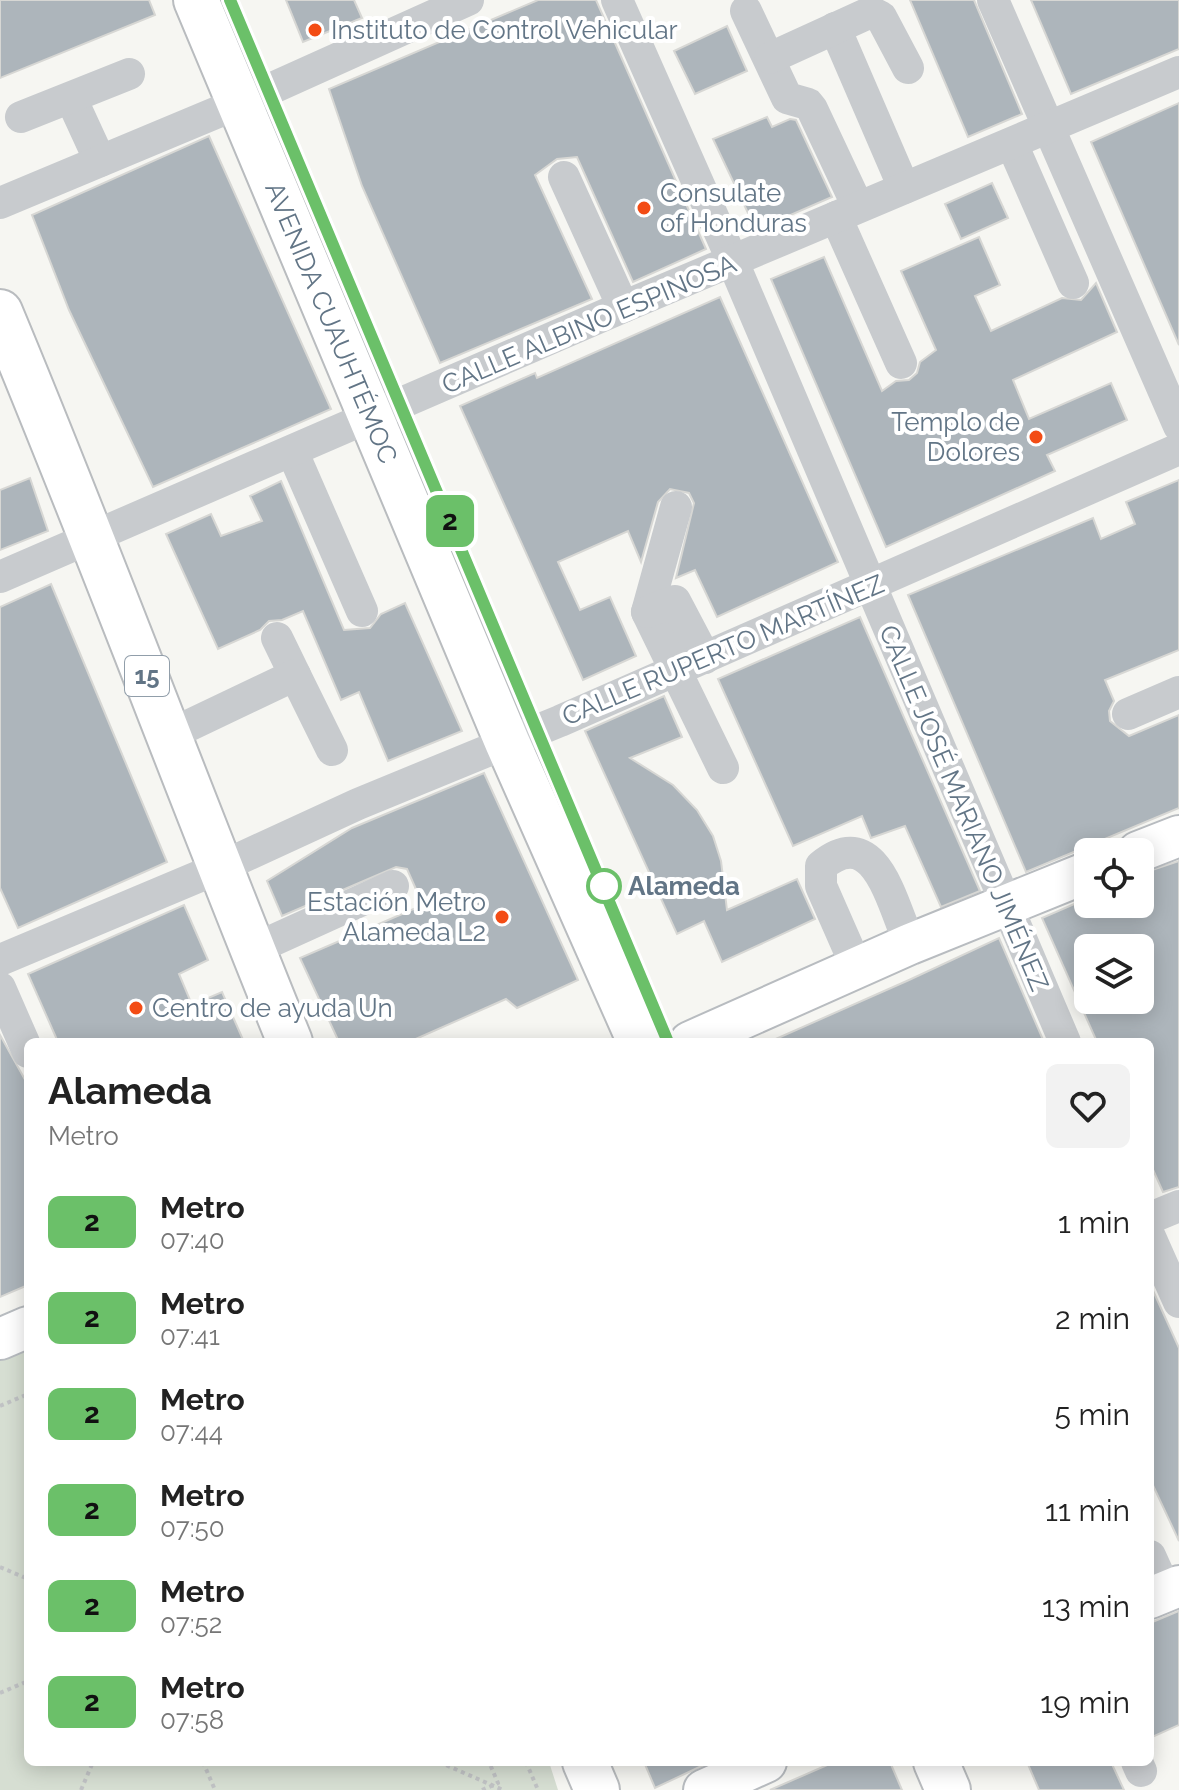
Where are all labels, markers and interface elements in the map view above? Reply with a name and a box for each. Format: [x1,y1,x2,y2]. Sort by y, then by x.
place label: Instituto de Control Vehicular [331,15,678,45]
marker: Instituto de Control Vehicular [306,21,324,39]
street label: AVENIDA CUAUHTÉMOC [259,178,404,468]
place label: Consulate of Honduras [660,178,807,238]
marker: Consulate of Honduras [635,199,653,217]
street label: CALLE ALBINO ESPINOSA [437,248,741,400]
place label: Templo de Dolores [891,407,1020,467]
marker: Templo de Dolores [1027,428,1045,446]
line badge: 2 [424,495,476,547]
text: 2 [442,504,458,537]
street label: CALLE RUPERTO MARTÍNEZ [558,569,888,731]
street label: CALLE JOSÉ MARIANO JIMÉNEZ [873,621,1055,995]
road number: 15 [125,656,169,696]
map controls [1074,838,1154,1014]
button: locate [1074,838,1154,918]
marker: Alameda [587,869,621,903]
place label: Alameda [628,871,740,901]
place label: Estación Metro Alameda L2 [307,887,486,947]
marker: Estación Metro Alameda L2 [493,908,511,926]
button: layers [1074,934,1154,1014]
place label: Centro de ayuda Un [152,993,393,1023]
marker: Centro de ayuda Un [127,999,145,1017]
button: heart [1046,1064,1130,1148]
text: Alameda [48,1068,212,1113]
text: Metro [48,1121,119,1151]
text: Metro [160,1190,245,1225]
text: 2 [84,1205,100,1238]
text: 1 min [1058,1205,1130,1240]
text: 07:40 [160,1225,225,1255]
text: Metro [160,1286,245,1321]
text: 2 [84,1301,100,1334]
text: 2 min [1055,1301,1130,1336]
text: 07:41 [160,1321,220,1351]
text: Metro [160,1382,245,1417]
text: 2 [84,1397,100,1430]
text: 5 min [1054,1397,1130,1432]
text: 07:44 [160,1417,223,1447]
text: Metro [160,1478,245,1513]
text: 2 [84,1493,100,1526]
text: 11 min [1045,1493,1130,1528]
text: 07:50 [160,1513,225,1543]
text: Metro [160,1574,245,1609]
text: 2 [84,1589,100,1622]
text: 13 min [1042,1589,1130,1624]
text: 07:52 [160,1609,222,1639]
text: Metro [160,1670,245,1705]
text: 2 [84,1685,100,1718]
text: 19 min [1040,1685,1130,1720]
text: 07:58 [160,1705,224,1735]

